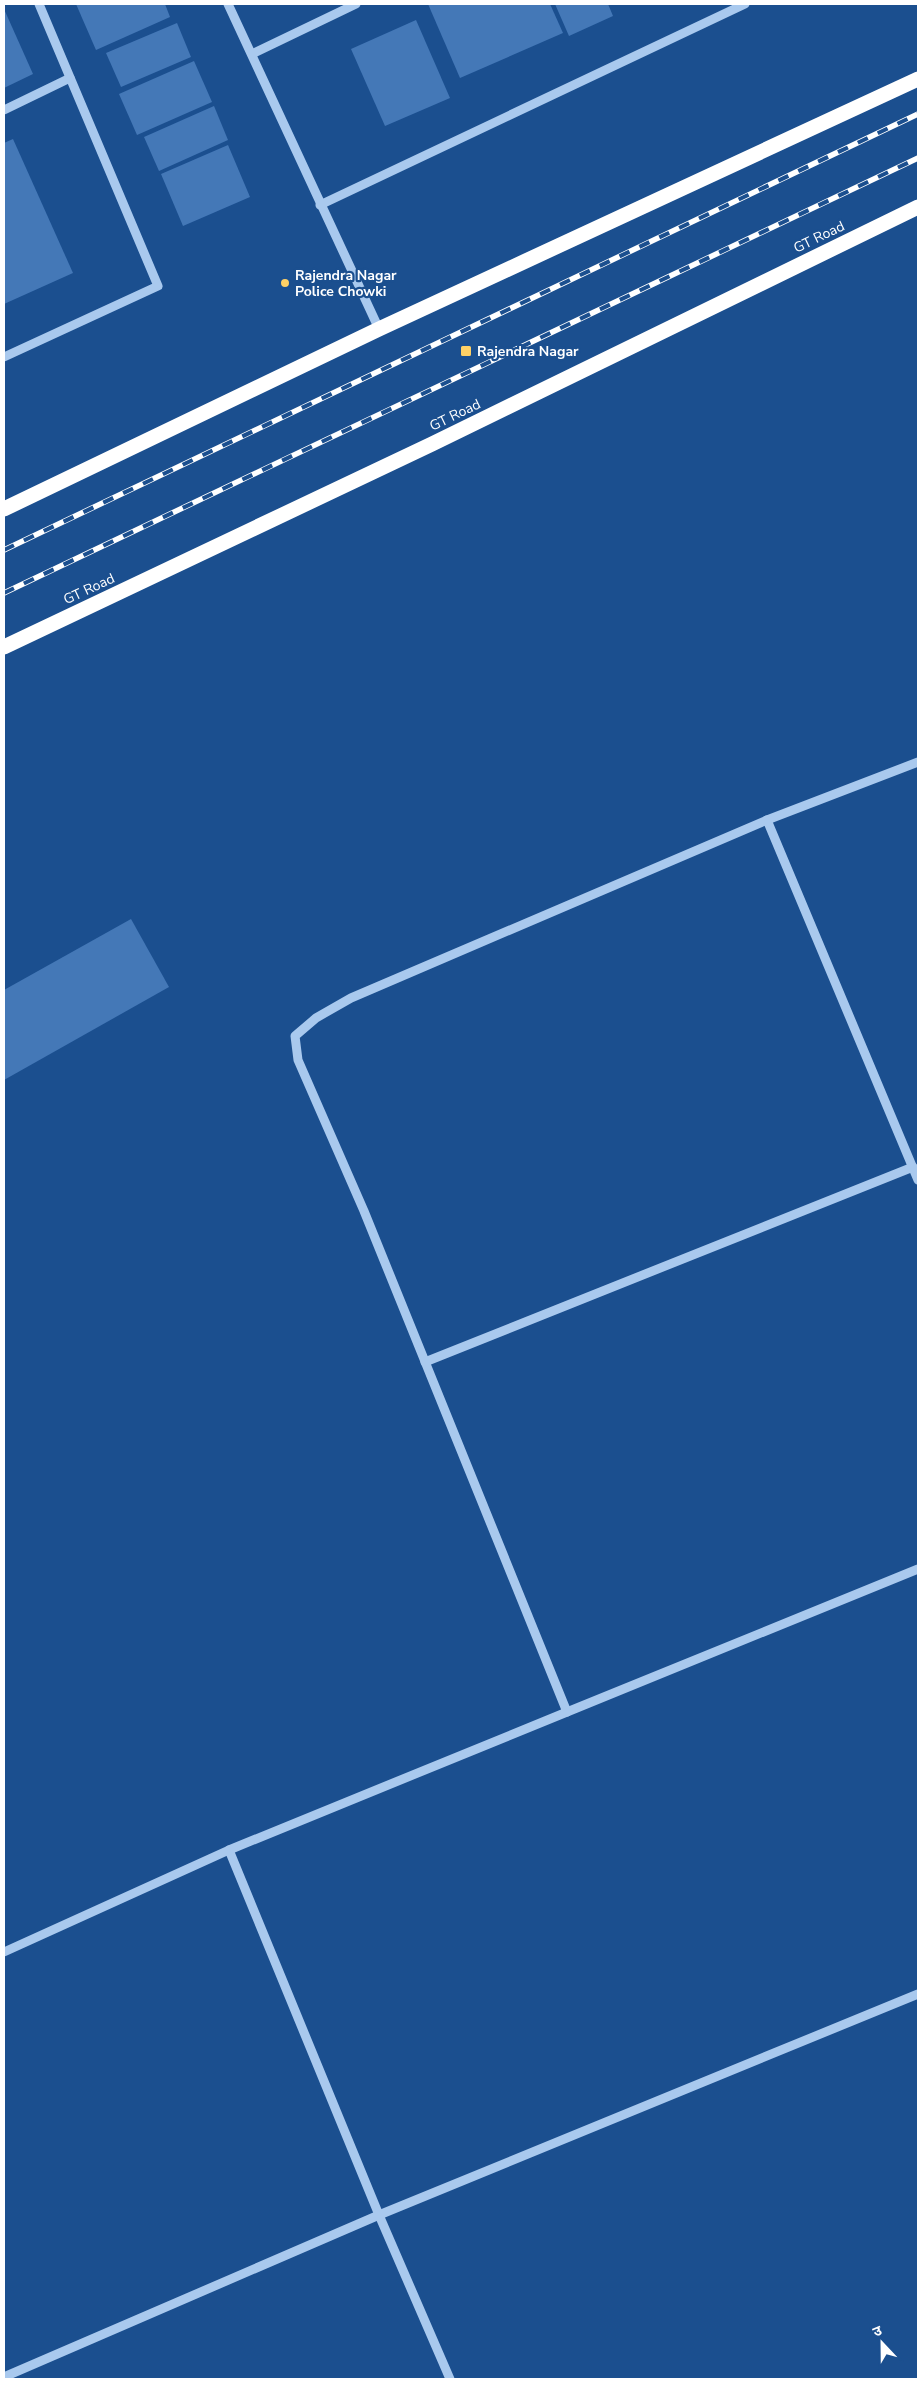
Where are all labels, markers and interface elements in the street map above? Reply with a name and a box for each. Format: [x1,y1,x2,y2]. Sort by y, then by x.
street label: GT Road [790,216,848,258]
place label: Rajendra Nagar Police Chowki [295,266,397,301]
marker: Rajendra Nagar Police Chowki [279,277,291,289]
place label: Rajendra Nagar [477,342,579,361]
marker: Rajendra Nagar [459,344,473,358]
street label: GT Road [426,394,484,436]
street label: GT Road [60,569,118,609]
north arrow [857,2318,907,2368]
text: उ [870,2321,885,2342]

